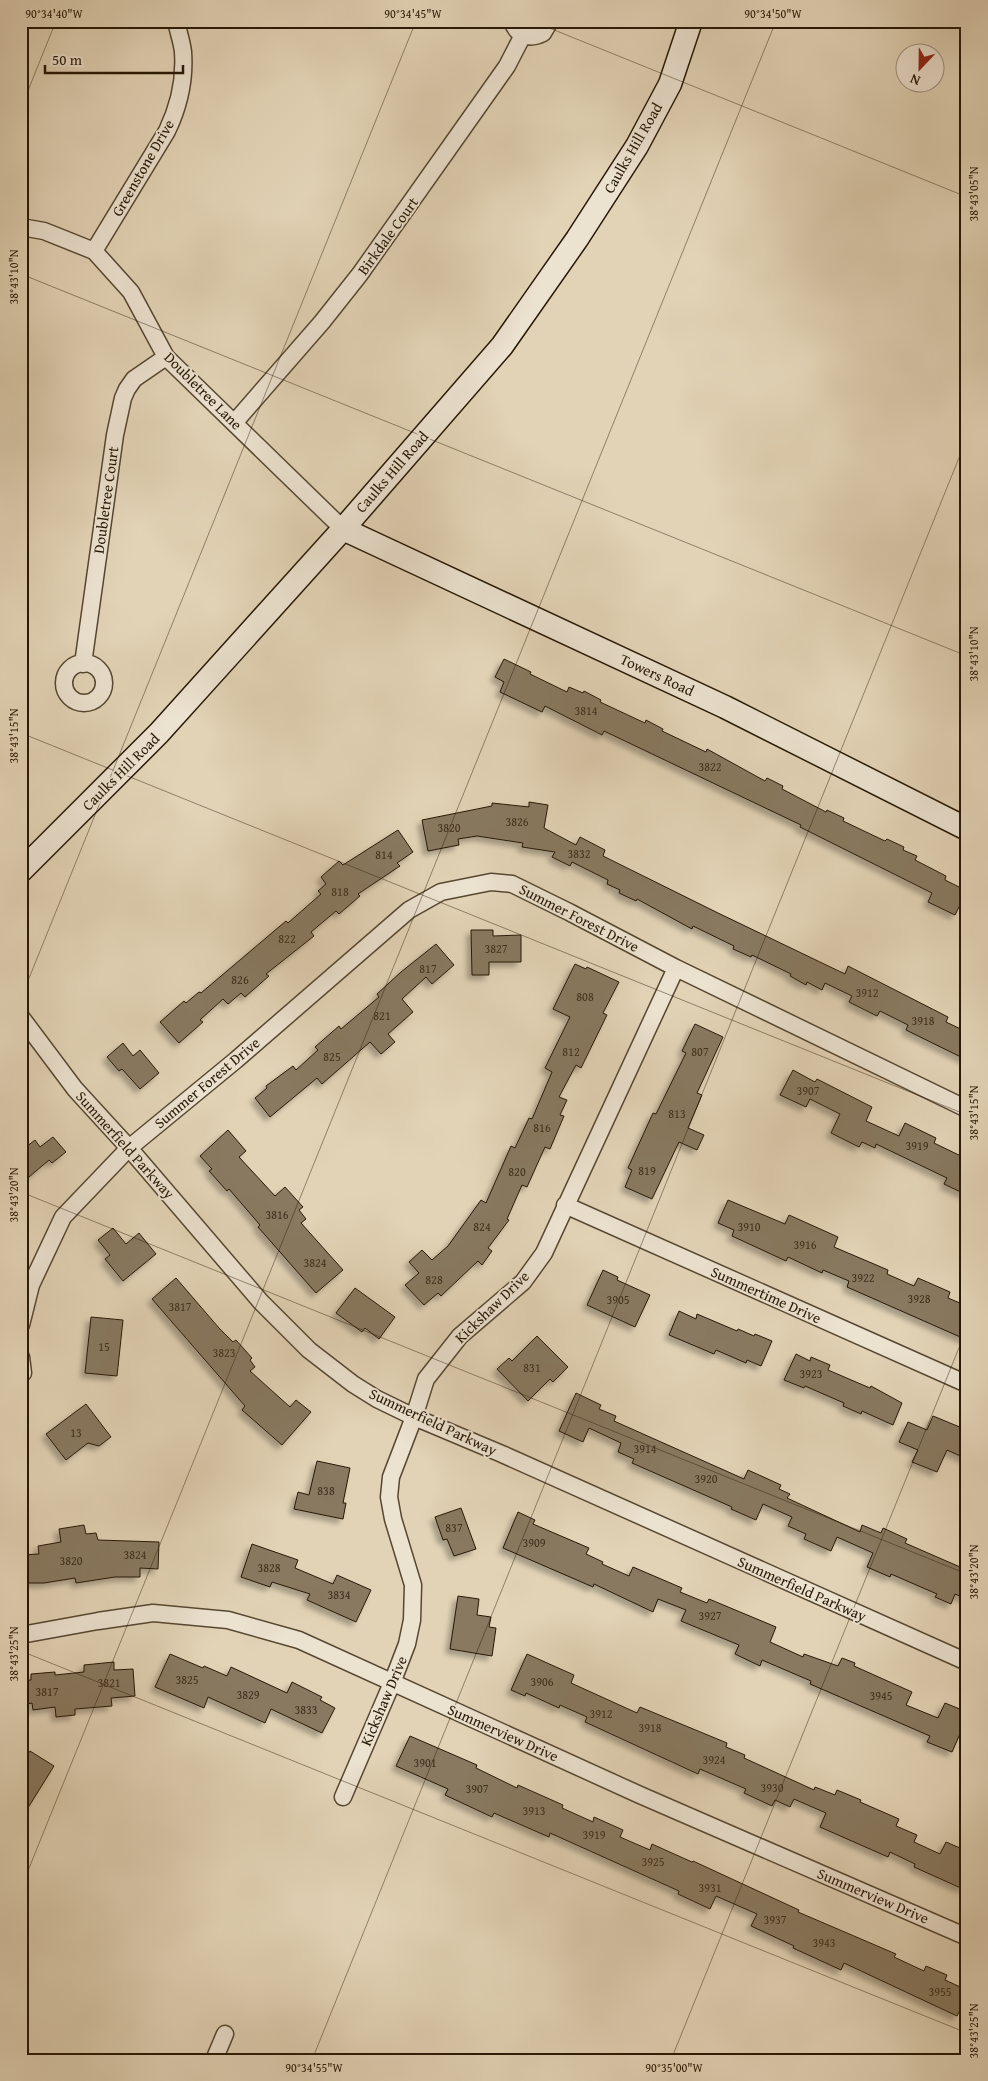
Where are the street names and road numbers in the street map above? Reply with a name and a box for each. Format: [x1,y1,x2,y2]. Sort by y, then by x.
street label: Caulks Hill Road [598,98,667,197]
street label: Greenstone Drive [106,115,179,220]
street label: Birkdale Court [352,192,423,279]
street label: Doubletree Lane [160,347,247,434]
street label: Caulks Hill Road [350,426,433,517]
street label: Doubletree Court [88,444,124,555]
street label: Towers Road [617,648,698,701]
street label: Caulks Hill Road [77,728,164,815]
street label: Summer Forest Drive [516,878,643,957]
street label: Summer Forest Drive [149,1032,264,1133]
street label: Summerfield Parkway [71,1086,180,1204]
street label: Summertime Drive [708,1261,825,1328]
street label: Kickshaw Drive [450,1266,533,1348]
street label: Summerfield Parkway [366,1383,501,1461]
street label: Summerfield Parkway [735,1551,870,1627]
street label: Kickshaw Drive [355,1653,412,1749]
street label: Summerview Drive [444,1699,562,1766]
street label: Summerview Drive [814,1863,932,1929]

